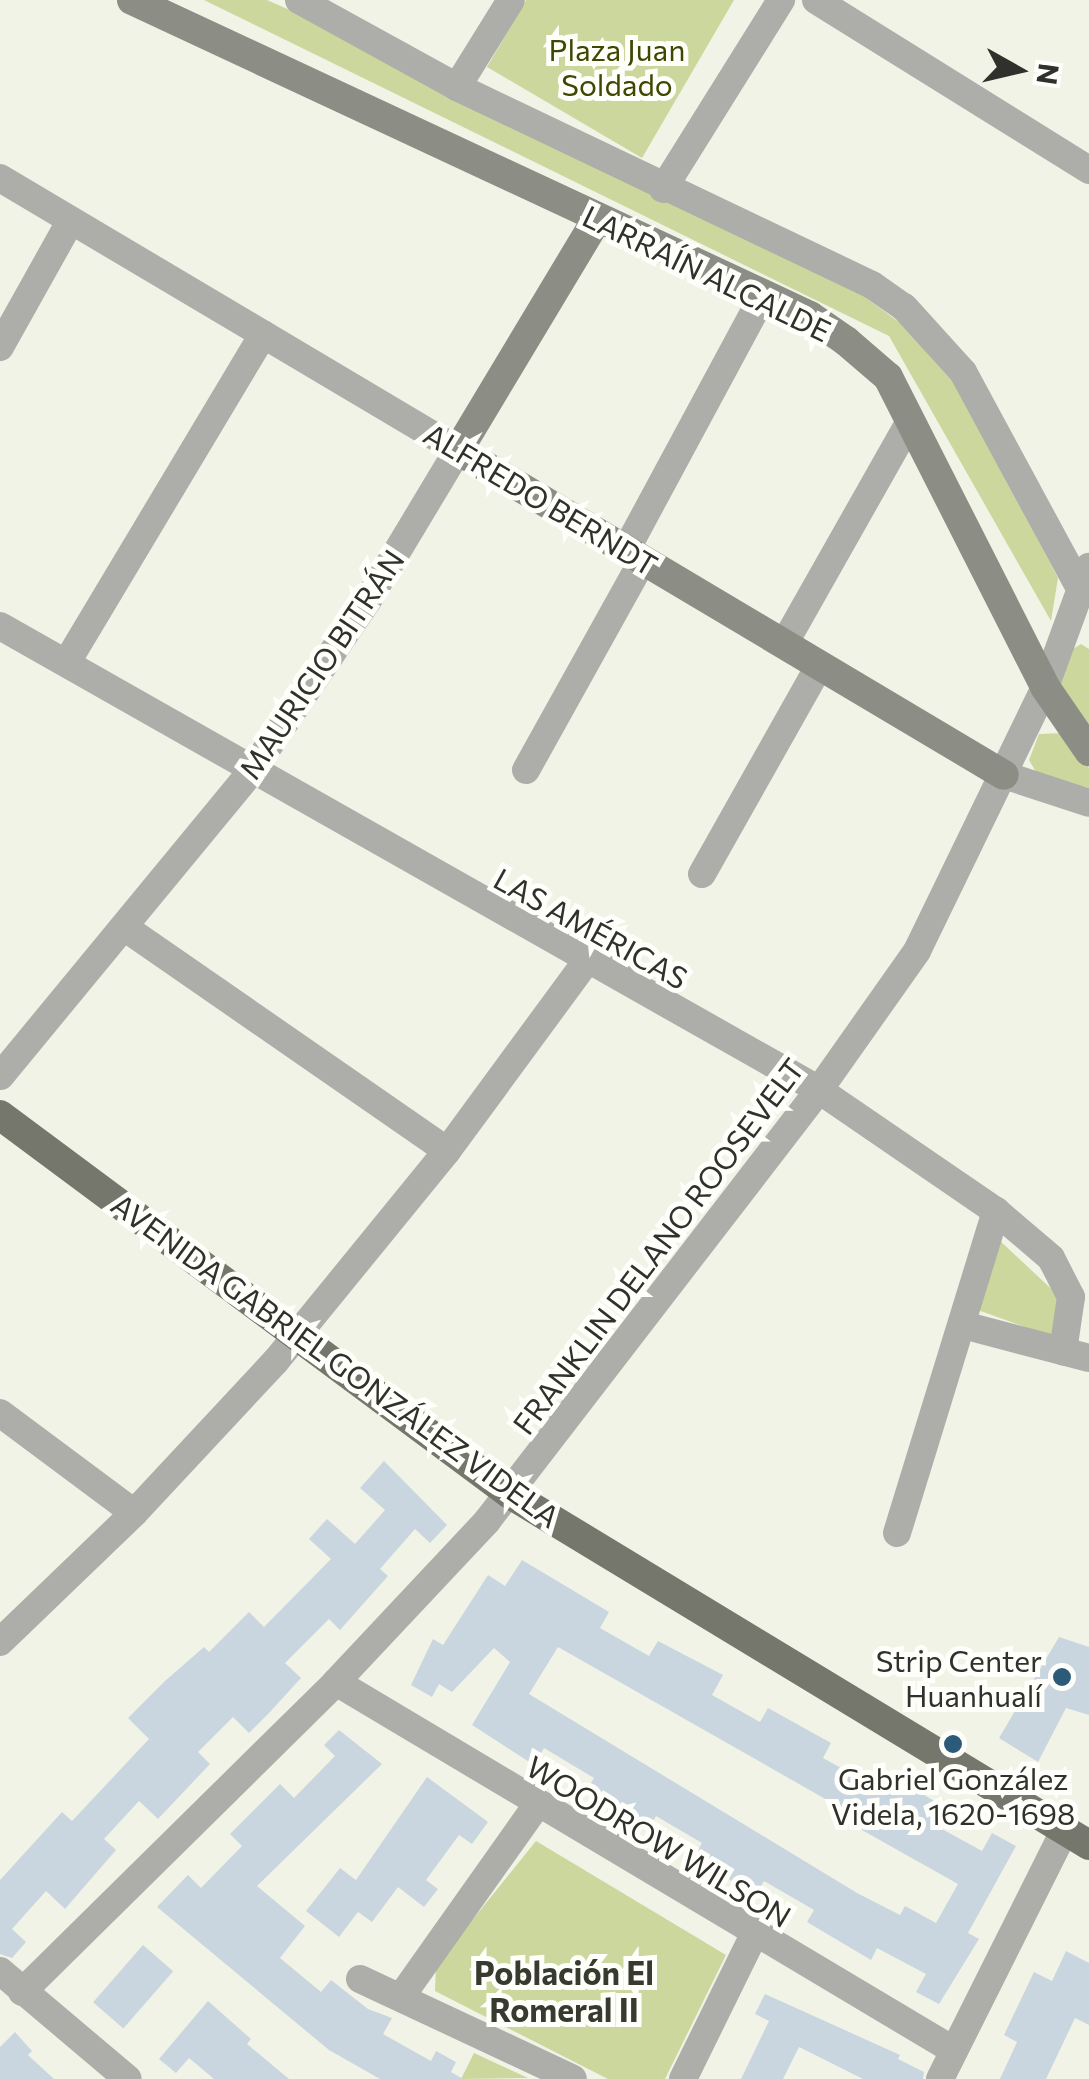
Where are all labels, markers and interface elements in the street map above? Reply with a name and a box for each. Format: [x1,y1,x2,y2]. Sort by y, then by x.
north arrow [969,20,1069,120]
park label: Plaza Juan Soldado [549,31,685,102]
text: N [1030,61,1067,87]
street label: LARRAÍN ALCALDE [577,197,837,349]
street label: ALFREDO BERNDT [418,415,664,583]
street label: MAURICIO BITRÁN [231,543,411,785]
street label: LAS AMÉRICAS [488,860,694,996]
street label: FRANKLIN DELANO ROOSEVELT [505,1051,811,1441]
street label: AVENIDA GABRIEL GONZÁLEZ VIDELA [105,1185,567,1535]
place label: Strip Center Huanhualí [876,1642,1042,1712]
marker: Strip Center Huanhualí [1051,1666,1073,1688]
marker: Gabriel González Videla, 1620-1698 [942,1733,964,1755]
street label: WOODROW WILSON [520,1748,798,1934]
place label: Gabriel González Videla, 1620-1698 [831,1760,1075,1830]
district label: Población El Romeral II [474,1954,654,2029]

